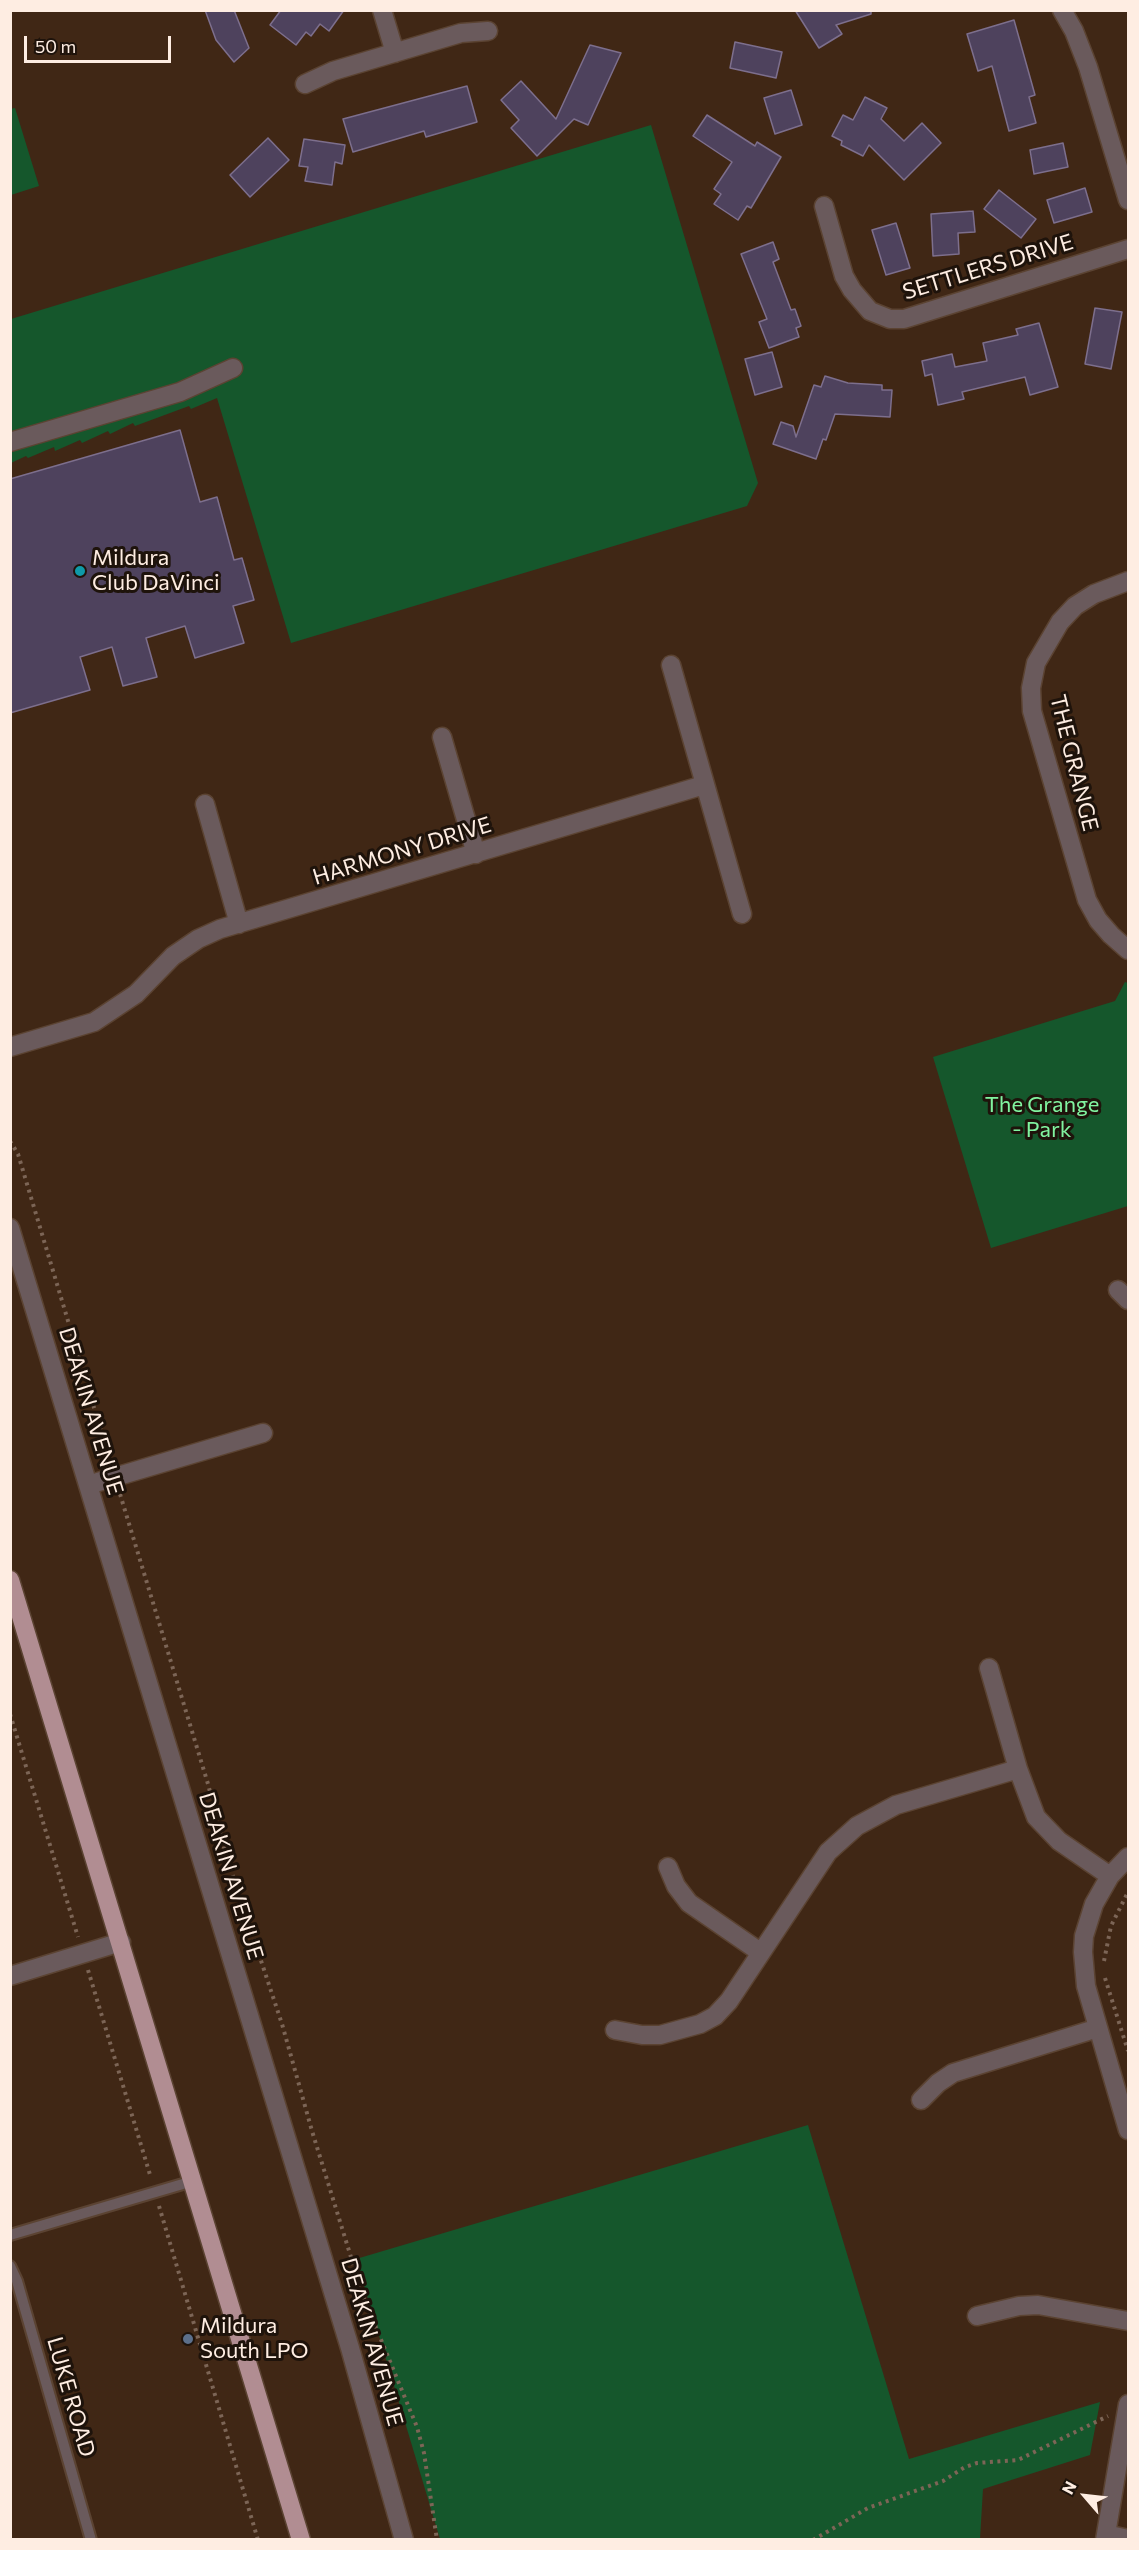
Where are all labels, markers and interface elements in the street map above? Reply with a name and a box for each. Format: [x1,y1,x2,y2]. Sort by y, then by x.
scale bar [27,24,174,62]
text: 50 m [35,35,76,57]
street label: SETTLERS DRIVE [900,229,1076,305]
place label: Mildura Club DaVinci [92,545,220,596]
marker: Mildura Club DaVinci [73,564,87,578]
street label: THE GRANGE [1044,692,1104,834]
street label: HARMONY DRIVE [309,811,495,891]
park label: The Grange - Park [985,1092,1099,1144]
street label: DEAKIN AVENUE [53,1324,129,1498]
street label: DEAKIN AVENUE [193,1789,269,1963]
street label: DEAKIN AVENUE [335,2255,409,2429]
place label: Mildura South LPO [200,2313,309,2364]
marker: Mildura South LPO [181,2332,195,2346]
street label: LUKE ROAD [41,2334,101,2460]
north arrow [1055,2466,1115,2526]
text: N [1057,2478,1080,2497]

